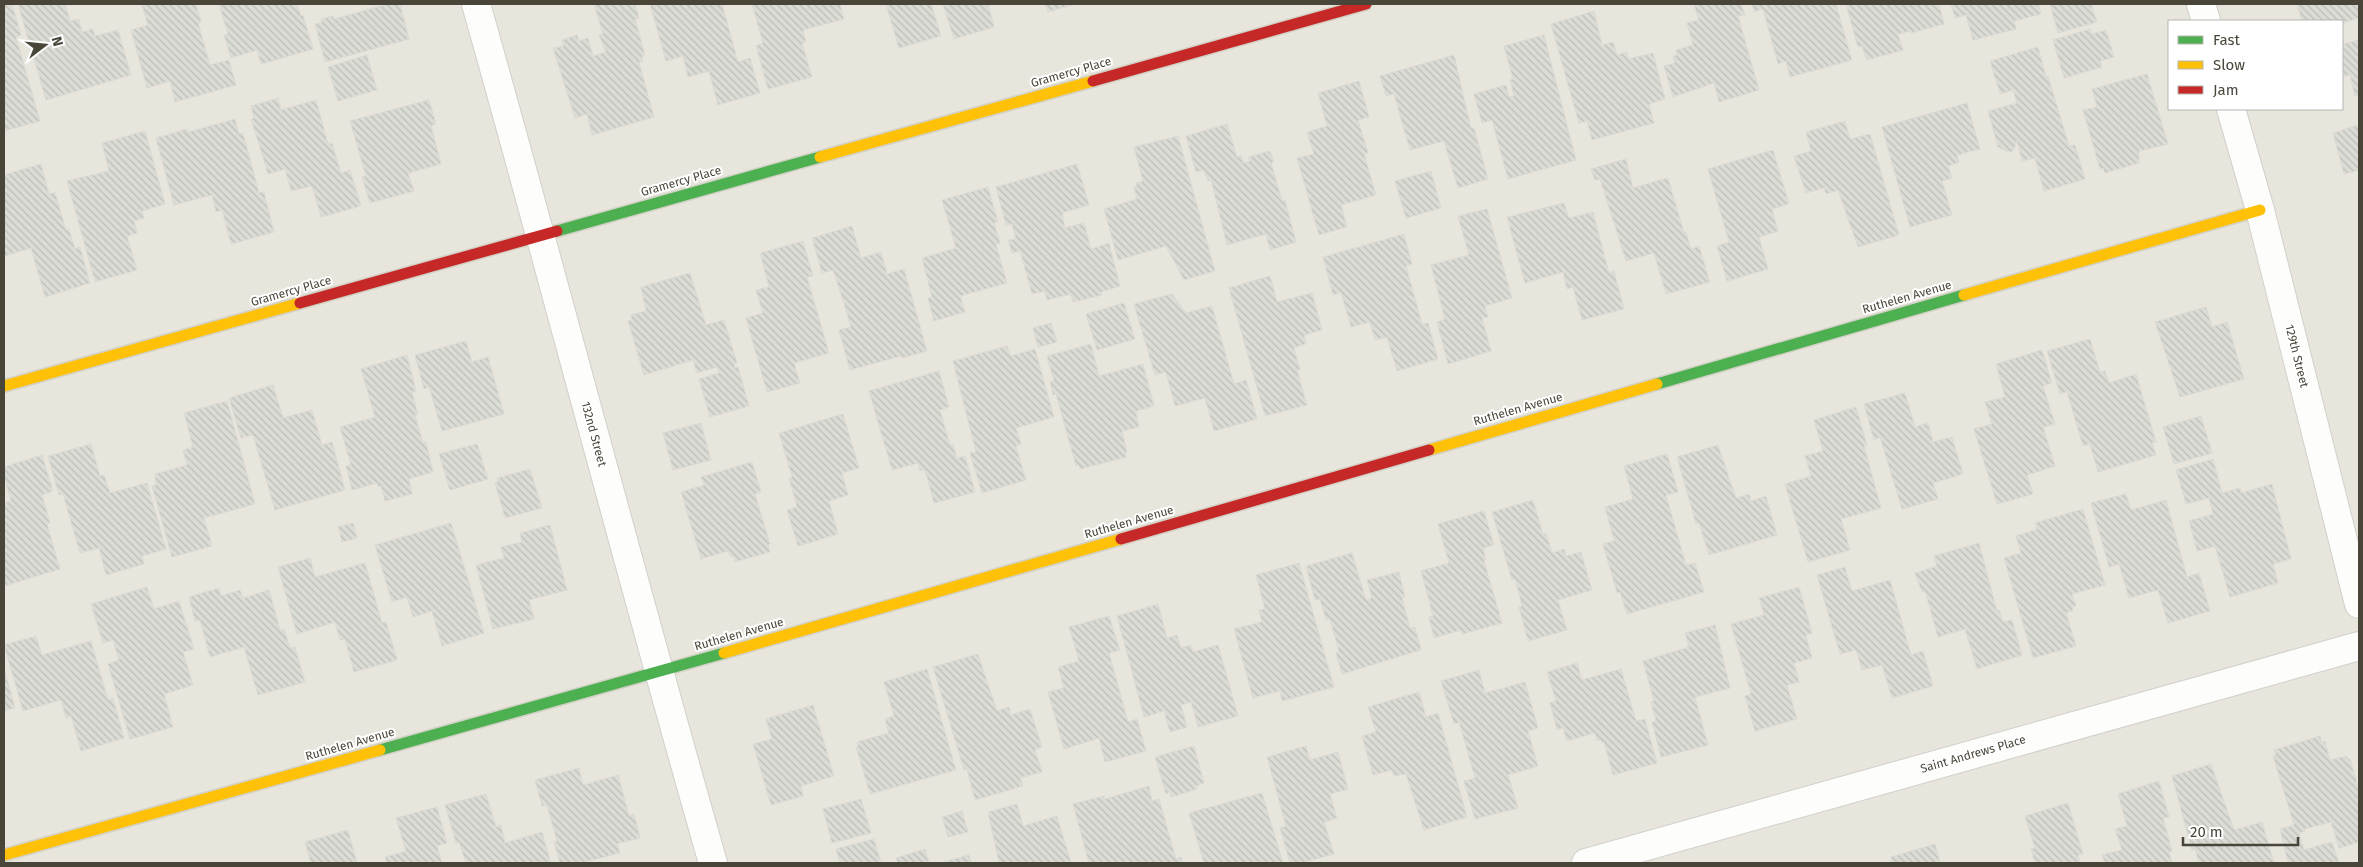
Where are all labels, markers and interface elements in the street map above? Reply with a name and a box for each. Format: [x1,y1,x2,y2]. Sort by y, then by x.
north arrow [20,20,70,70]
legend [2168,20,2343,110]
text: Fast [2213,31,2240,49]
text: N [48,35,66,48]
street label: Gramercy Place [1029,54,1113,90]
text: Slow [2213,56,2245,74]
text: Jam [2213,81,2239,99]
street label: Gramercy Place [639,163,723,199]
street label: Gramercy Place [249,273,333,309]
street label: Ruthelen Avenue [1861,278,1953,316]
street label: 129th Street [2282,323,2312,390]
street label: Ruthelen Avenue [1472,390,1564,428]
street label: 132nd Street [579,400,610,469]
street label: Ruthelen Avenue [1083,503,1175,541]
street label: Ruthelen Avenue [693,615,785,653]
street label: Ruthelen Avenue [304,725,396,763]
street label: Saint Andrews Place [1919,732,2027,776]
scale bar [2183,814,2298,846]
text: 20 m [2190,823,2223,841]

